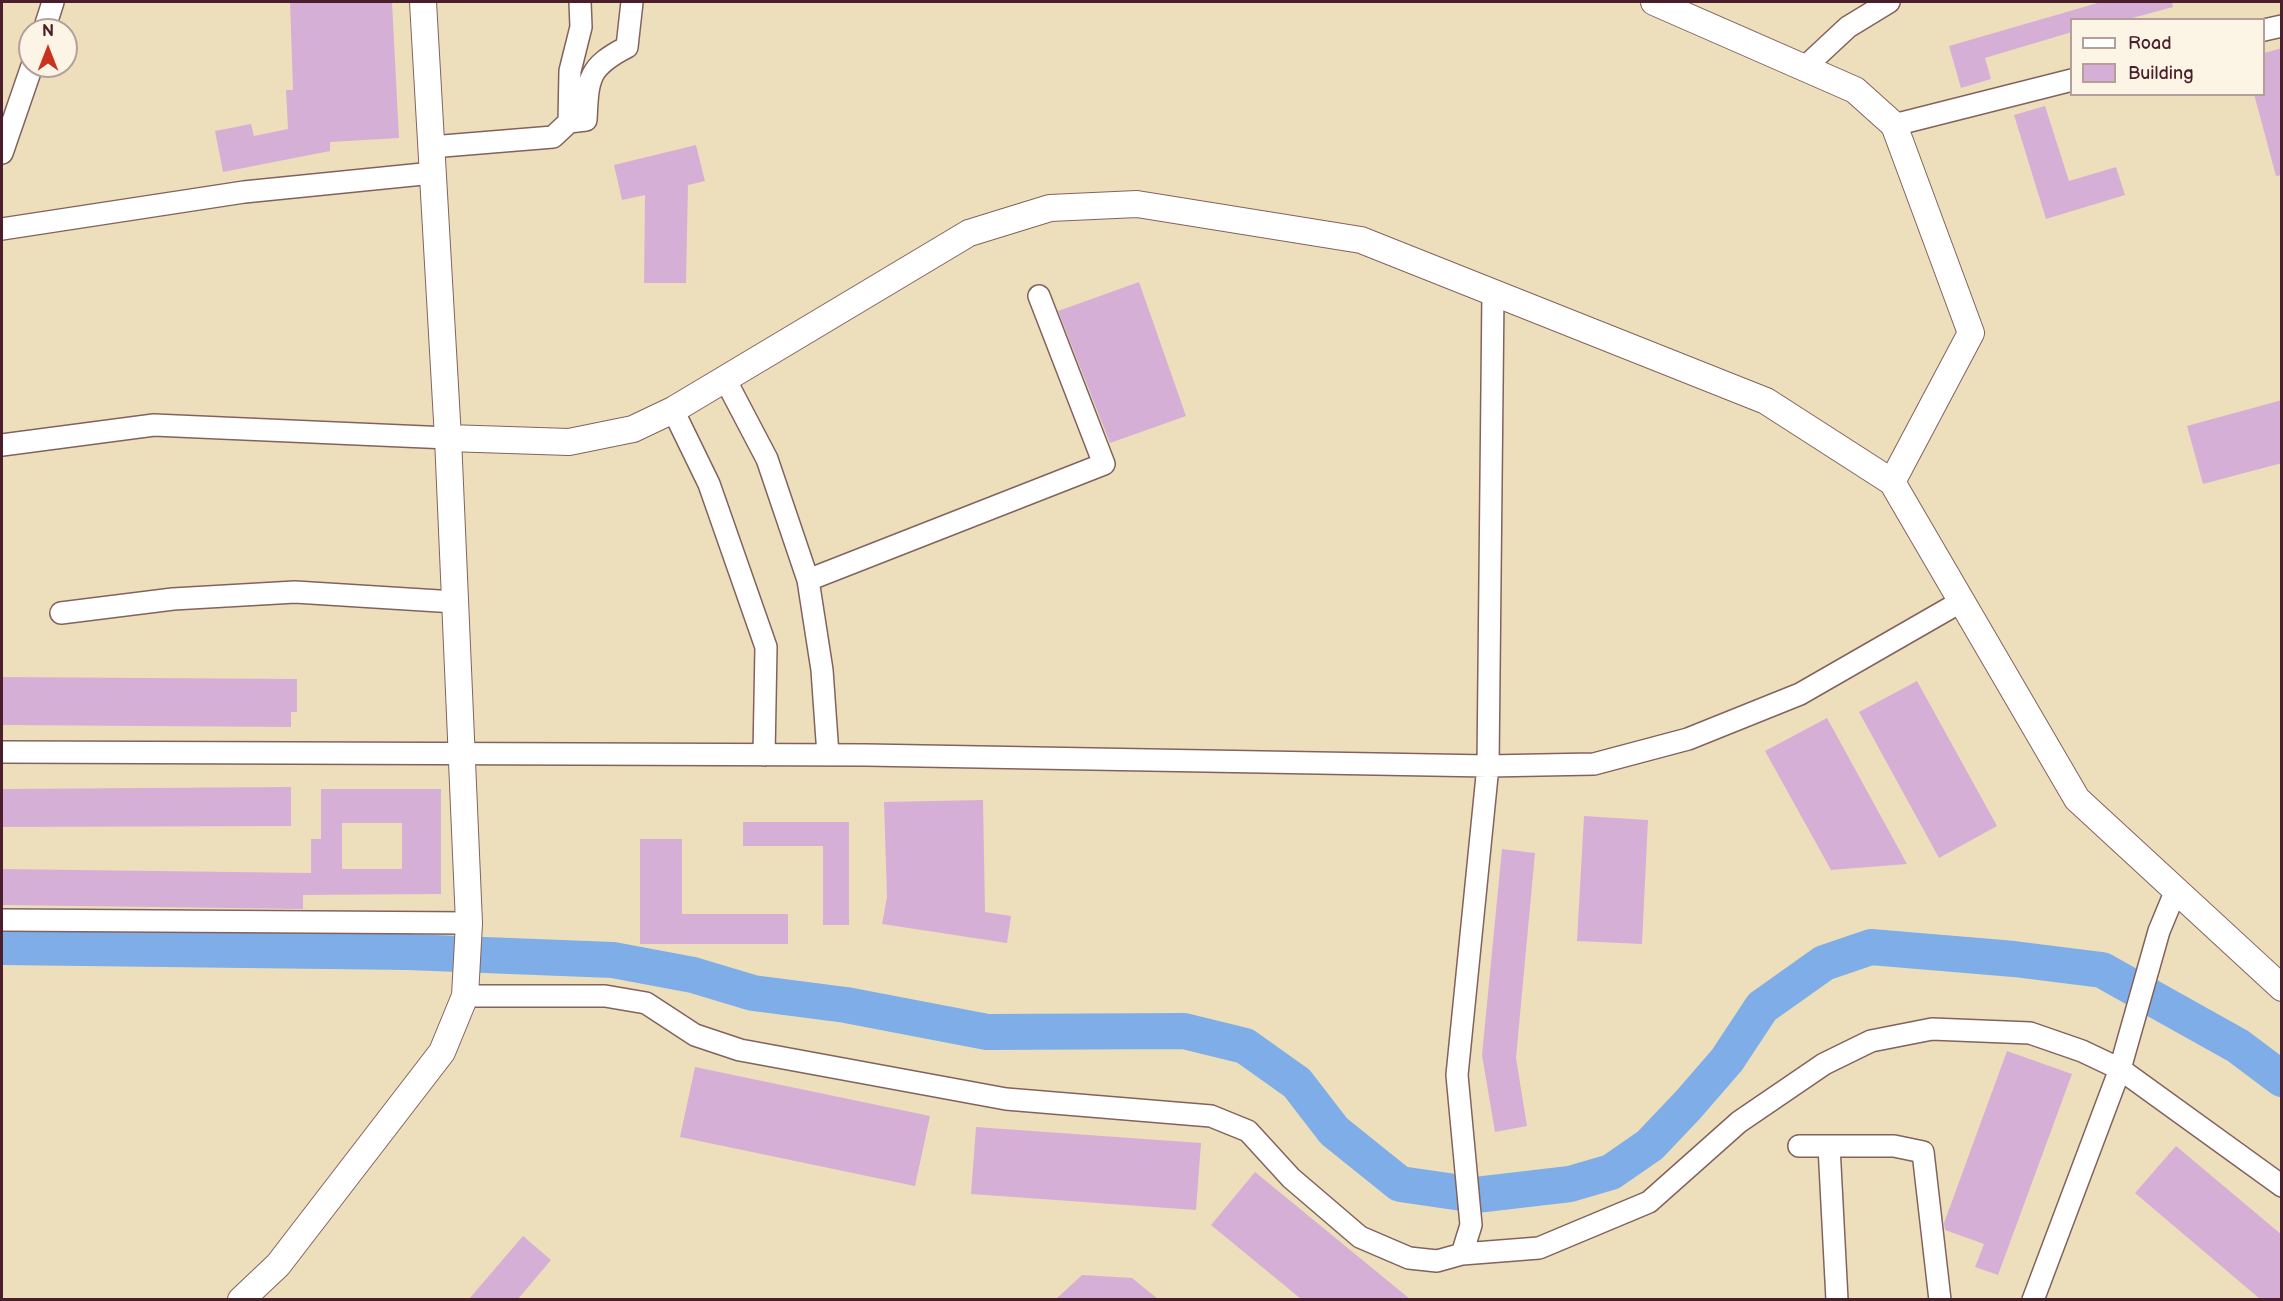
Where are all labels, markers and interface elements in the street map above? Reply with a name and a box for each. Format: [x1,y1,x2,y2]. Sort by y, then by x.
north arrow [18,18,78,78]
legend [2070,18,2265,96]
text: N [42,22,54,41]
text: Road [2128,33,2172,54]
text: Building [2128,63,2194,84]

